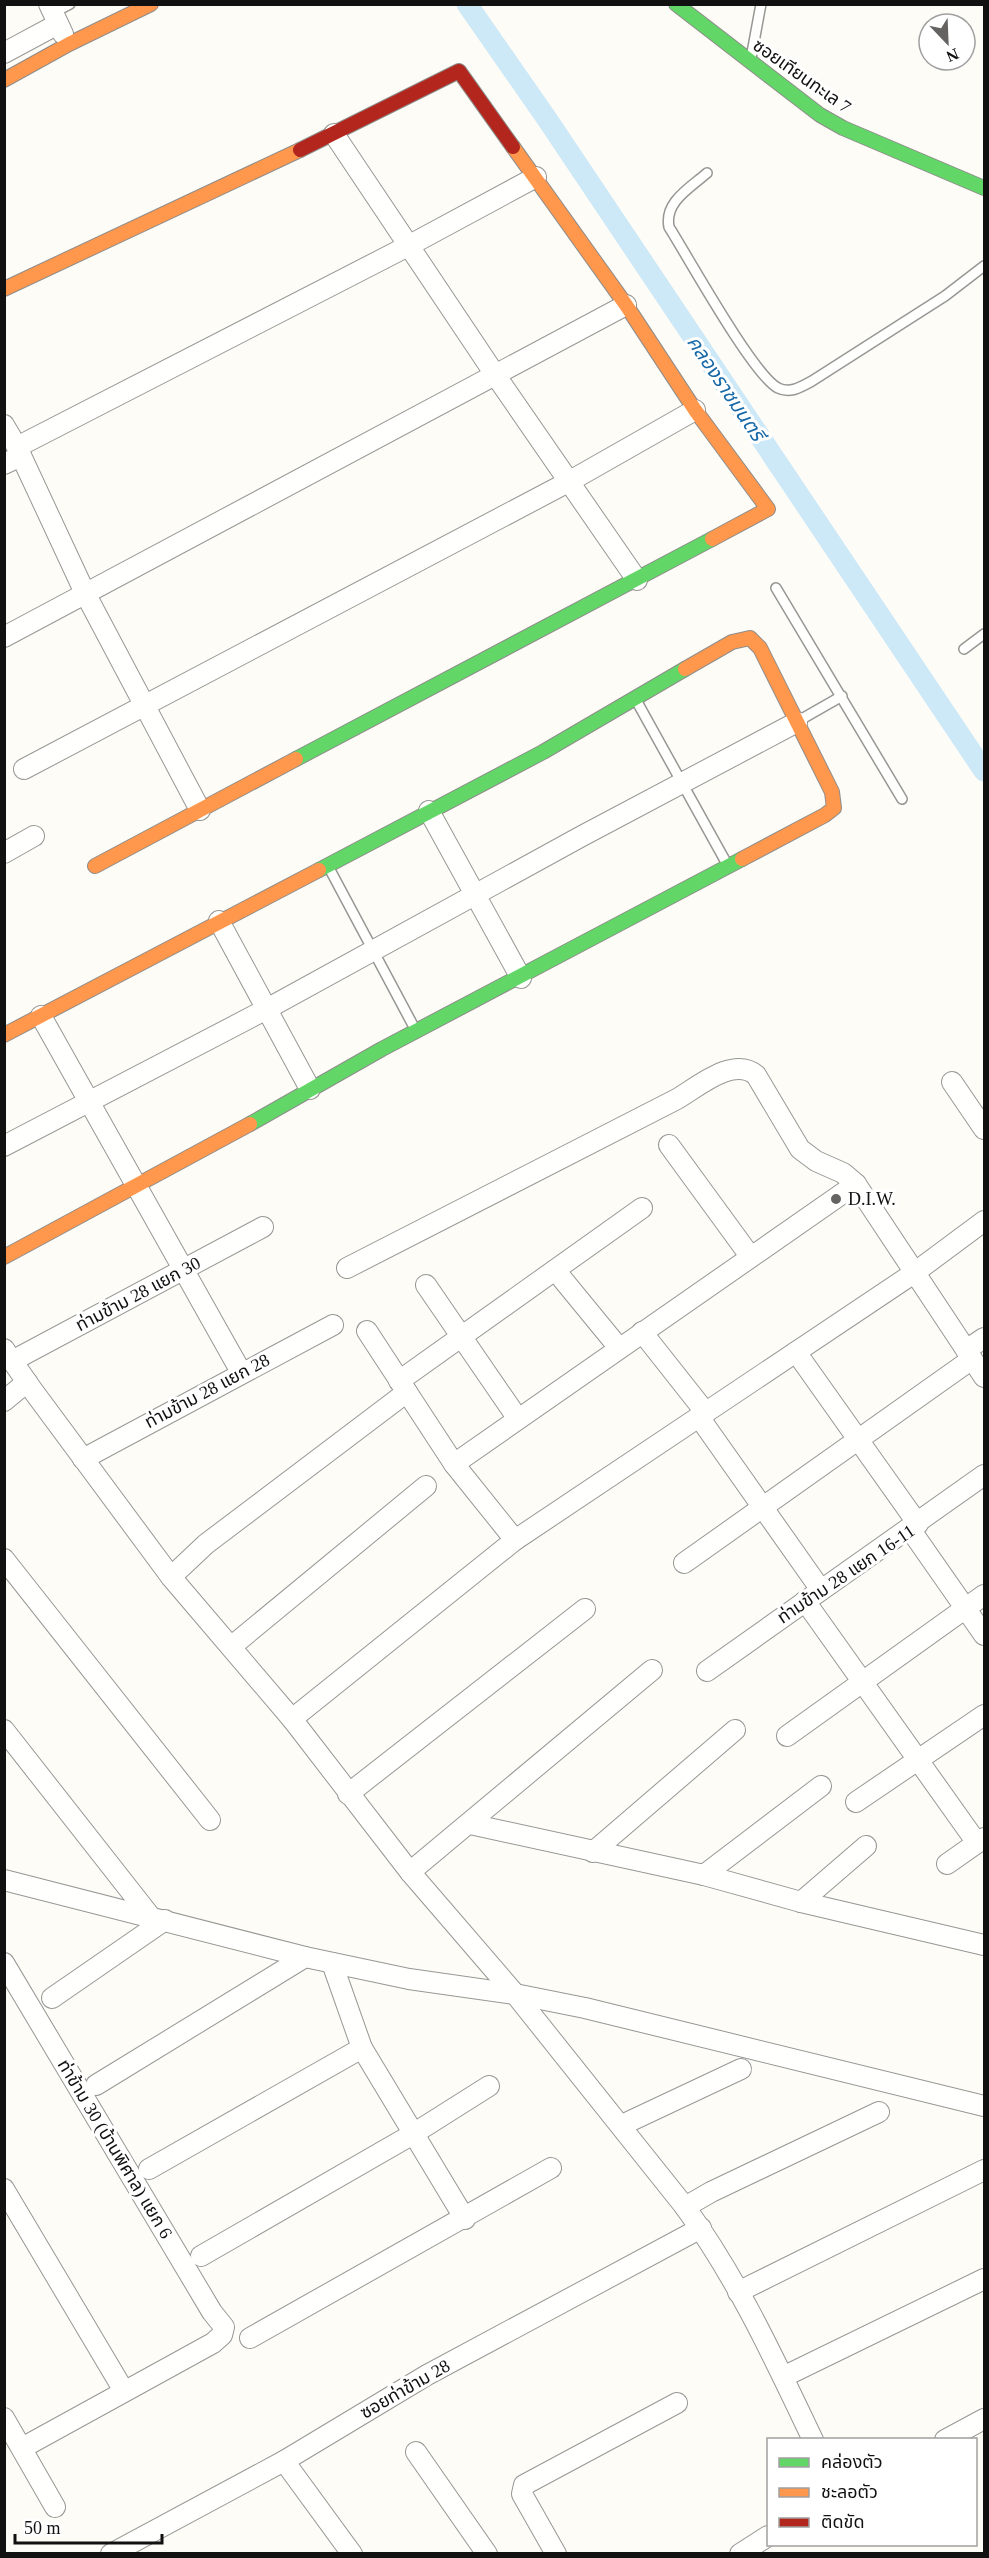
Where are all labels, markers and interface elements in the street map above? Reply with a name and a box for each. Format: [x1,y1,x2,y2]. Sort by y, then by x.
north arrow [917,12,977,72]
street label: ซอยเทียนทะเล 7 [749,35,855,117]
text: N [944,45,961,66]
water label: คลองราชมนตรี [683,331,771,448]
place label: D.I.W. [848,1189,896,1209]
marker: D.I.W. [829,1192,843,1206]
street label: ท่ามข้าม 28 แยก 30 [72,1253,204,1335]
street label: ท่ามข้าม 28 แยก 28 [141,1350,273,1432]
street label: ท่ามข้าม 28 แยก 16-11 [773,1521,919,1627]
street label: ท่าข้าม 30 (บ้านพิศาล) แยก 6 [53,2056,176,2243]
street label: ซอยท่าข้าม 28 [357,2355,453,2423]
legend [767,2438,977,2546]
text: คล่องตัว [821,2452,883,2472]
text: ชะลอตัว [821,2482,878,2502]
scale bar [15,2507,162,2545]
text: ติดขัด [821,2512,864,2532]
text: 50 m [24,2518,61,2538]

